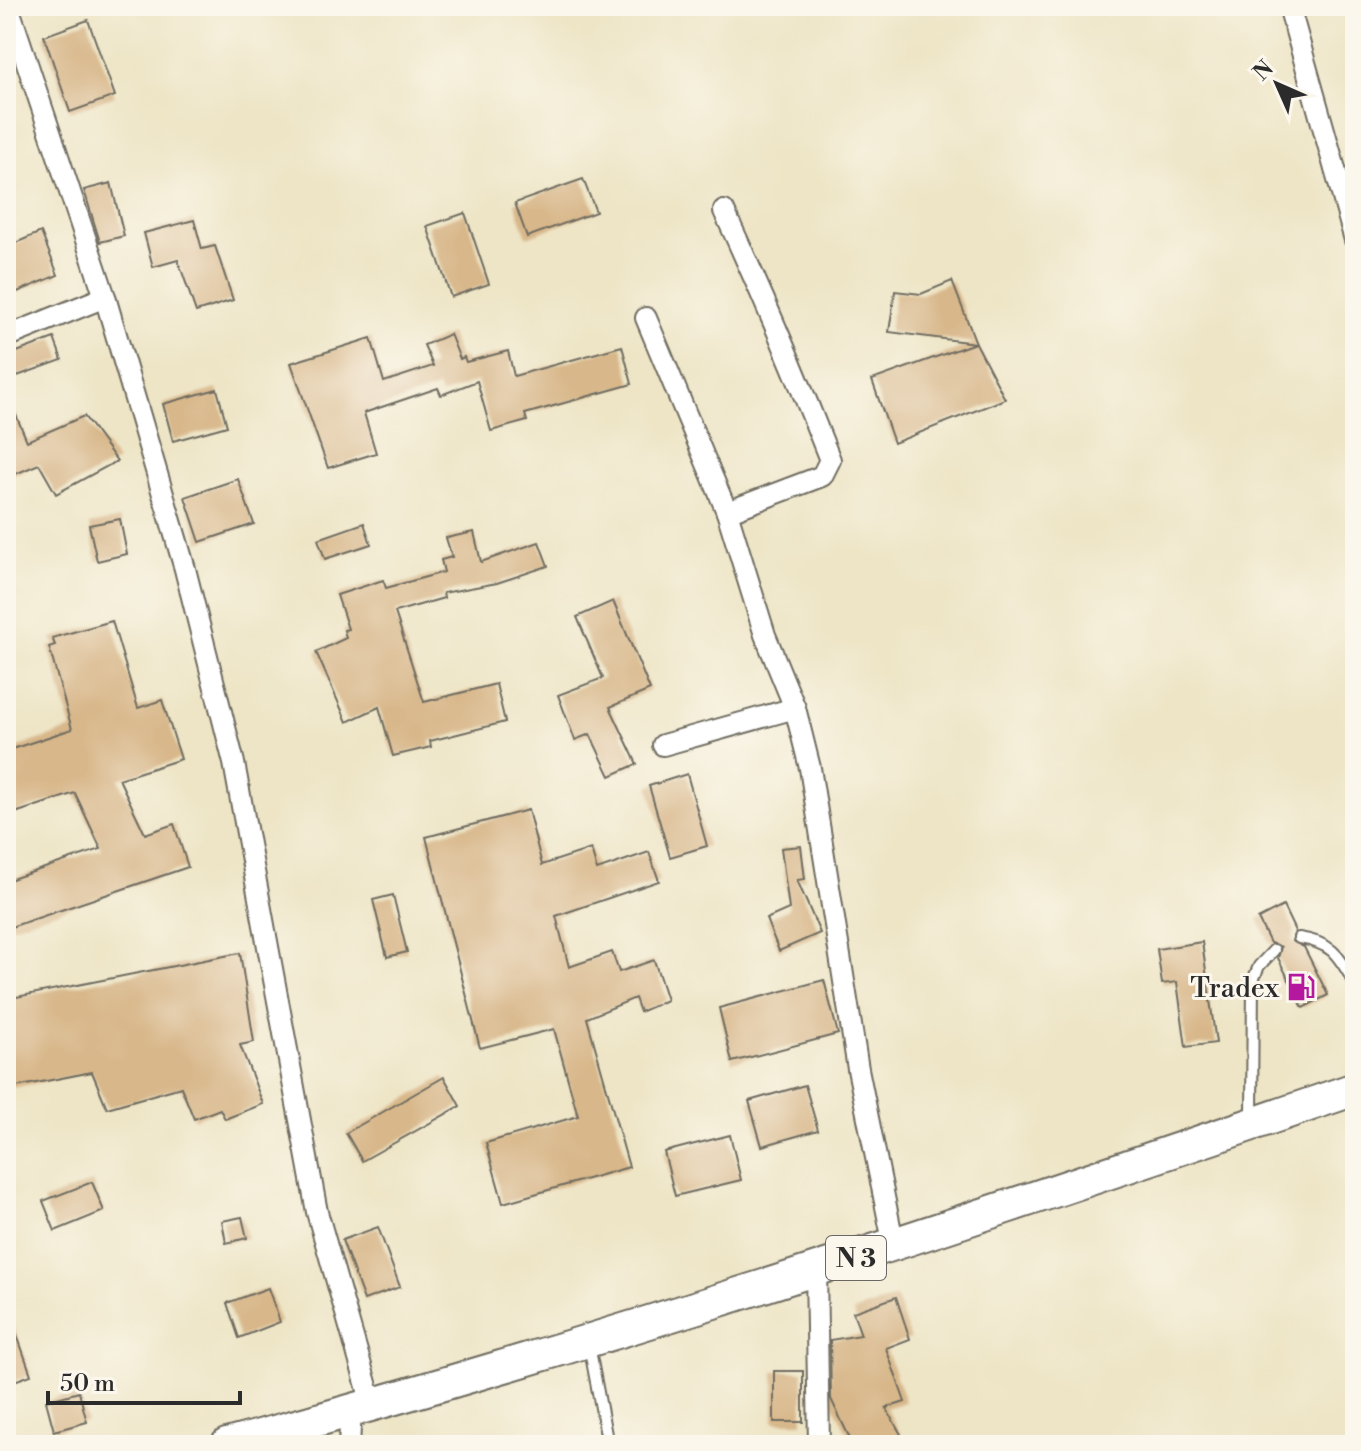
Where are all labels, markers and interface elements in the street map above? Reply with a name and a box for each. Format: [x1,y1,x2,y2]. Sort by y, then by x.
north arrow [1237,44,1317,124]
text: N [1248,55,1280,87]
place label: Tradex [1190,971,1280,1006]
fuel station icon: Tradex [1286,972,1316,1002]
road number: N 3 [826,1236,886,1280]
scale bar [48,1355,240,1405]
text: 50 m [60,1369,115,1399]

